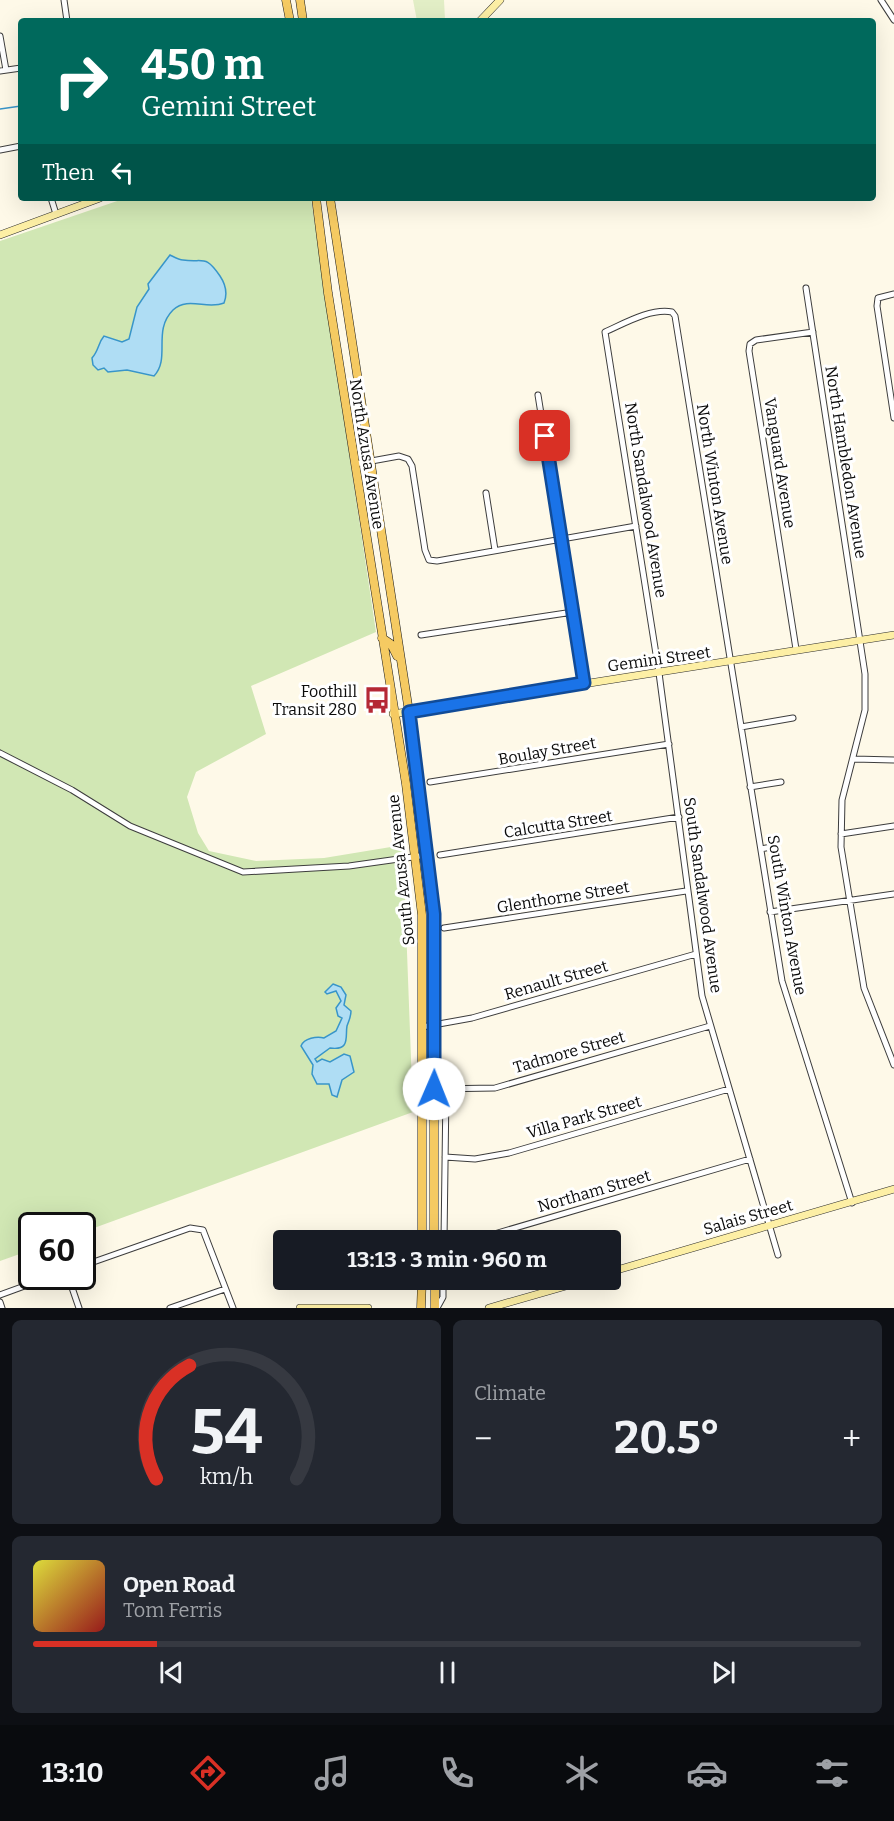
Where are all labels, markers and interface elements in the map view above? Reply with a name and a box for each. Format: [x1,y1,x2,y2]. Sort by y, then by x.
text: 450 m [141,40,264,90]
icon: right [42,42,120,120]
text: Gemini Street [141,91,316,123]
icon: left [106,156,139,189]
text: Then [42,159,94,186]
street label: North Hambledon Avenue [821,364,871,560]
street label: North Azusa Avenue [346,377,388,531]
street label: Vanguard Avenue [760,396,800,530]
street label: North Sandalwood Avenue [621,401,671,599]
street label: North Winton Avenue [693,402,737,566]
pin [519,410,570,461]
icon: arrive [528,419,561,452]
street label: Gemini Street [606,642,712,676]
place label: Foothill Transit 280 [273,682,357,719]
bus stop icon: Foothill Transit 280 [362,685,392,715]
street label: Boulay Street [497,733,597,769]
street label: South Azusa Avenue [384,794,418,946]
street label: South Sandalwood Avenue [680,796,726,994]
street label: Calcutta Street [502,806,614,842]
street label: South Winton Avenue [764,833,810,997]
street label: Glenthorne Street [495,877,631,917]
street label: Renault Street [502,956,610,1004]
street label: Tadmore Street [511,1027,627,1077]
position arrow [402,1057,466,1121]
street label: Villa Park Street [525,1092,644,1142]
street label: Northam Street [535,1166,653,1216]
street label: Salais Street [701,1195,795,1239]
speed limit sign: 60 [18,1212,96,1290]
text: 13:13 · 3 min · 960 m [347,1246,547,1273]
text: Climate [474,1381,546,1405]
text: 54 [190,1395,263,1470]
text: 20.5° [614,1411,720,1465]
text: − [474,1419,492,1459]
text: + [842,1419,861,1459]
text: km/h [200,1464,253,1490]
text: Open Road [123,1571,235,1598]
text: Tom Ferris [123,1598,222,1622]
icon: previous [155,1656,188,1689]
icon: pause [431,1656,464,1689]
icon: next [707,1656,740,1689]
icon: directions [187,1752,229,1794]
icon: music [311,1752,353,1794]
icon: phone [436,1752,478,1794]
icon: climate [561,1752,603,1794]
icon: car [686,1752,728,1794]
icon: filters [811,1752,853,1794]
text: 13:10 [41,1757,104,1789]

